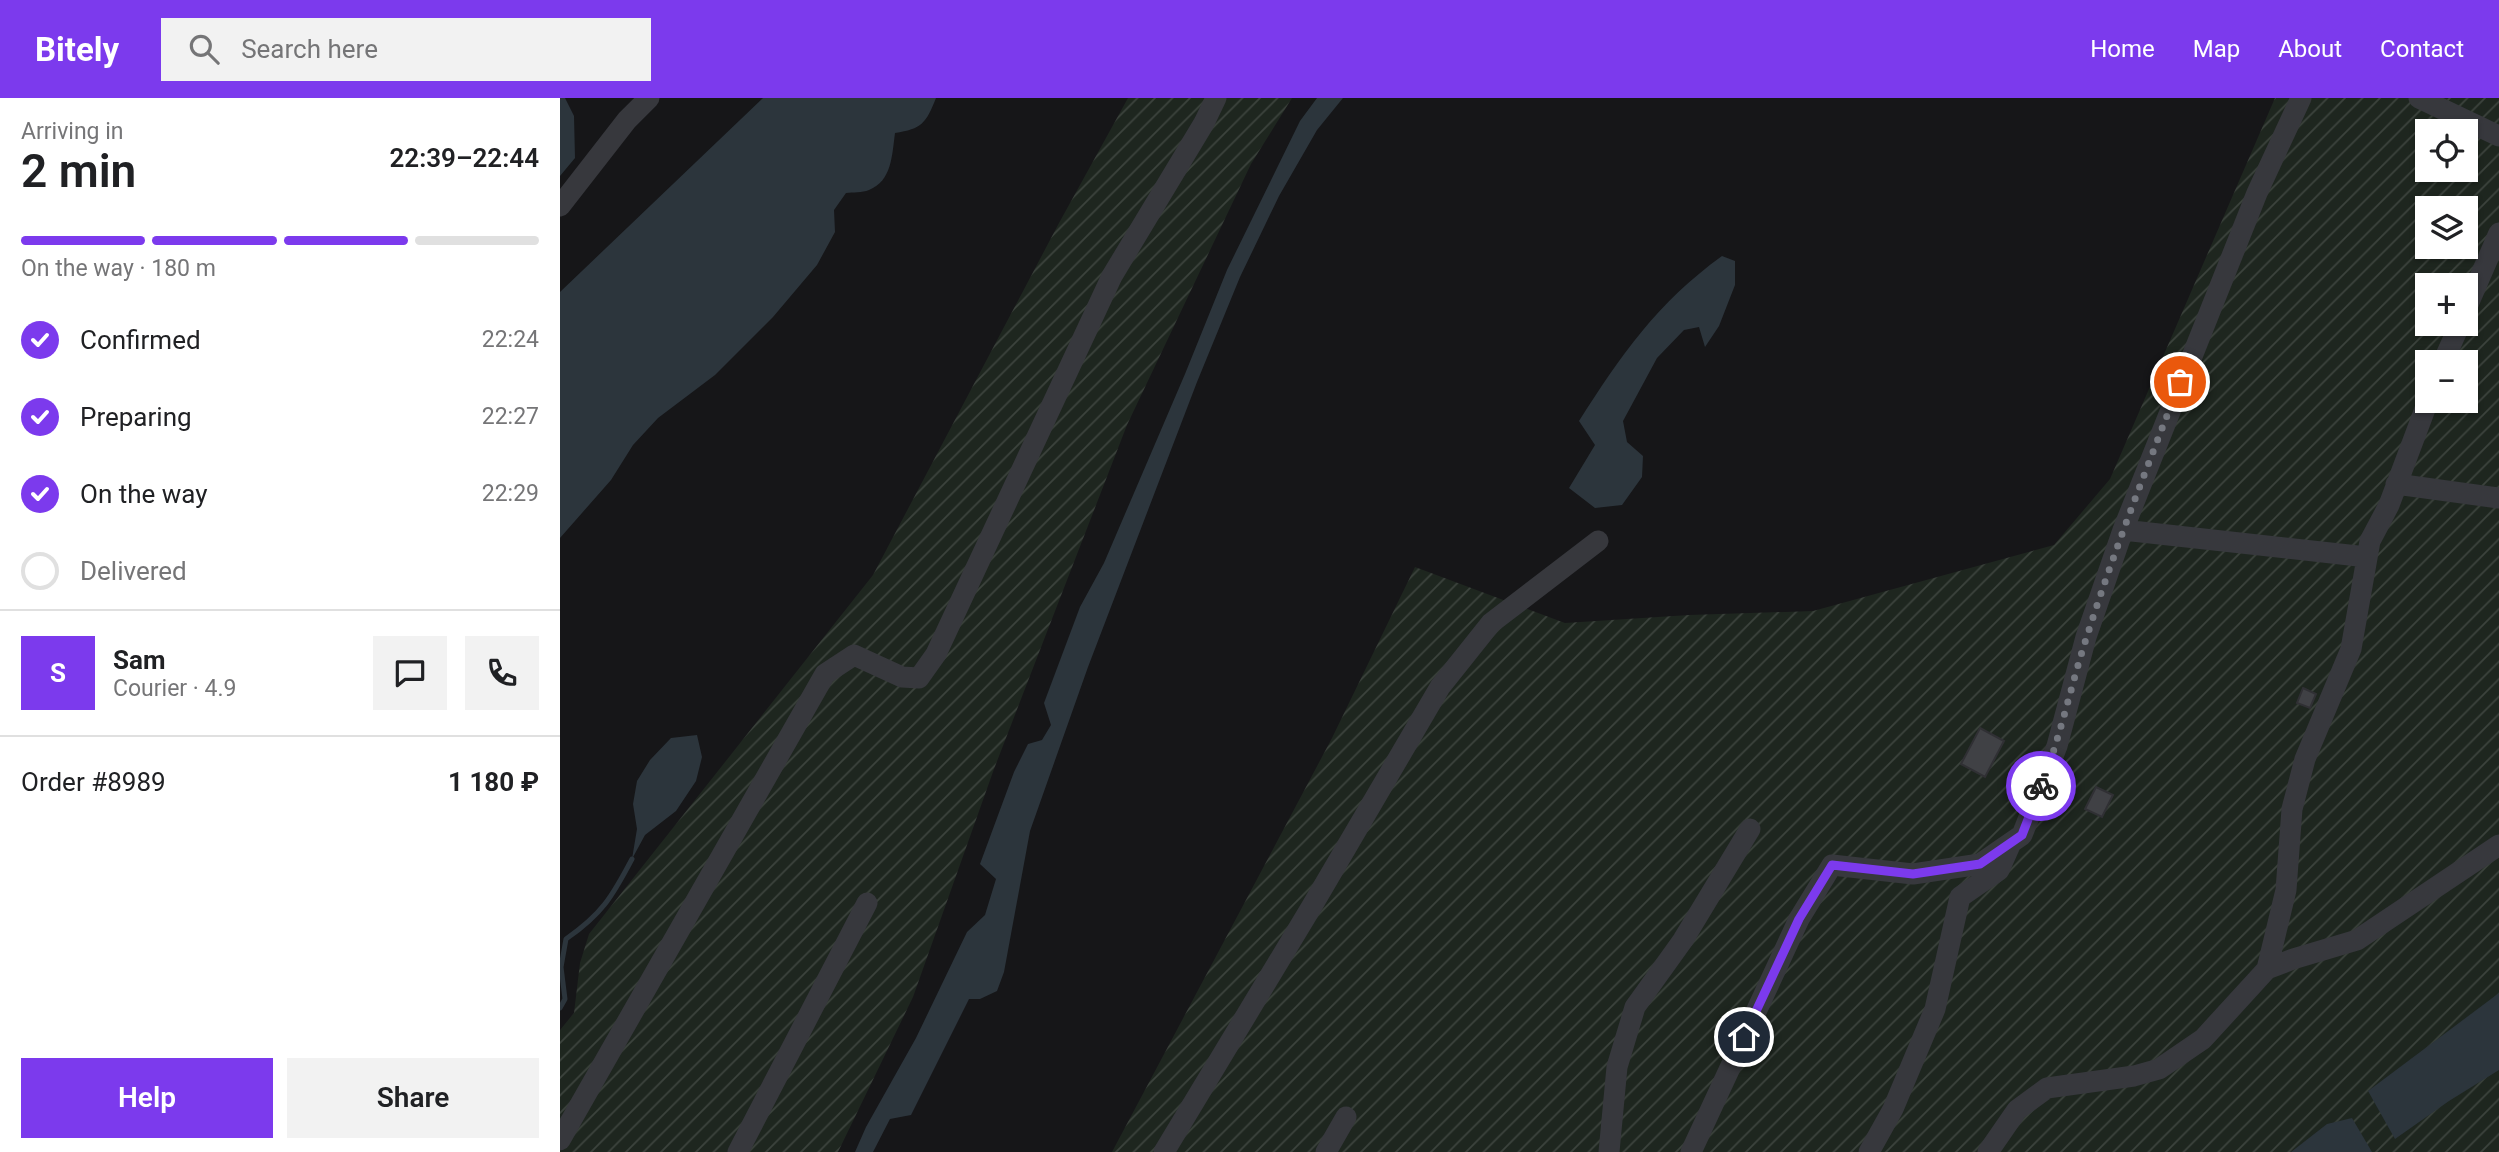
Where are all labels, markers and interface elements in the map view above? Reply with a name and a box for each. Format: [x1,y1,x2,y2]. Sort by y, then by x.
search box [161,18,651,81]
text: Bitely [35,30,119,69]
icon: search [185,30,223,68]
text: Search here [241,34,378,64]
text: Home [2090,35,2155,63]
text: Map [2193,35,2240,63]
text: About [2278,35,2342,63]
text: Contact [2380,35,2464,63]
text: Arriving in [21,118,124,145]
map controls [2415,119,2478,413]
button: locate [2415,119,2478,182]
text: 22:39–22:44 [389,143,539,173]
text: 2 min [21,144,136,198]
button: layers [2415,196,2478,259]
text: On the way · 180 m [21,255,216,282]
button: + [2415,273,2478,336]
icon: check [21,321,59,359]
text: Confirmed [80,325,201,355]
text: 22:24 [482,326,539,353]
button: − [2415,350,2478,413]
pin [2150,352,2210,412]
icon: bag [2161,363,2199,401]
icon: check [21,398,59,436]
text: Preparing [80,402,192,432]
text: 22:27 [482,403,539,430]
icon: check [21,475,59,513]
text: On the way [80,479,208,509]
text: 22:29 [482,480,539,507]
text: Delivered [80,556,187,586]
button: chat [373,636,447,710]
button: phone [465,636,539,710]
text: Sam [113,645,165,675]
text: S [50,658,66,688]
text: Courier · 4.9 [113,675,236,702]
courier [2006,751,2076,821]
text: Order #8989 [21,767,166,797]
text: 1 180 ₽ [448,767,539,797]
icon: bike [2022,767,2060,805]
pin [1714,1007,1774,1067]
icon: home [1725,1018,1763,1056]
button: Help [21,1058,273,1138]
button: Share [287,1058,539,1138]

